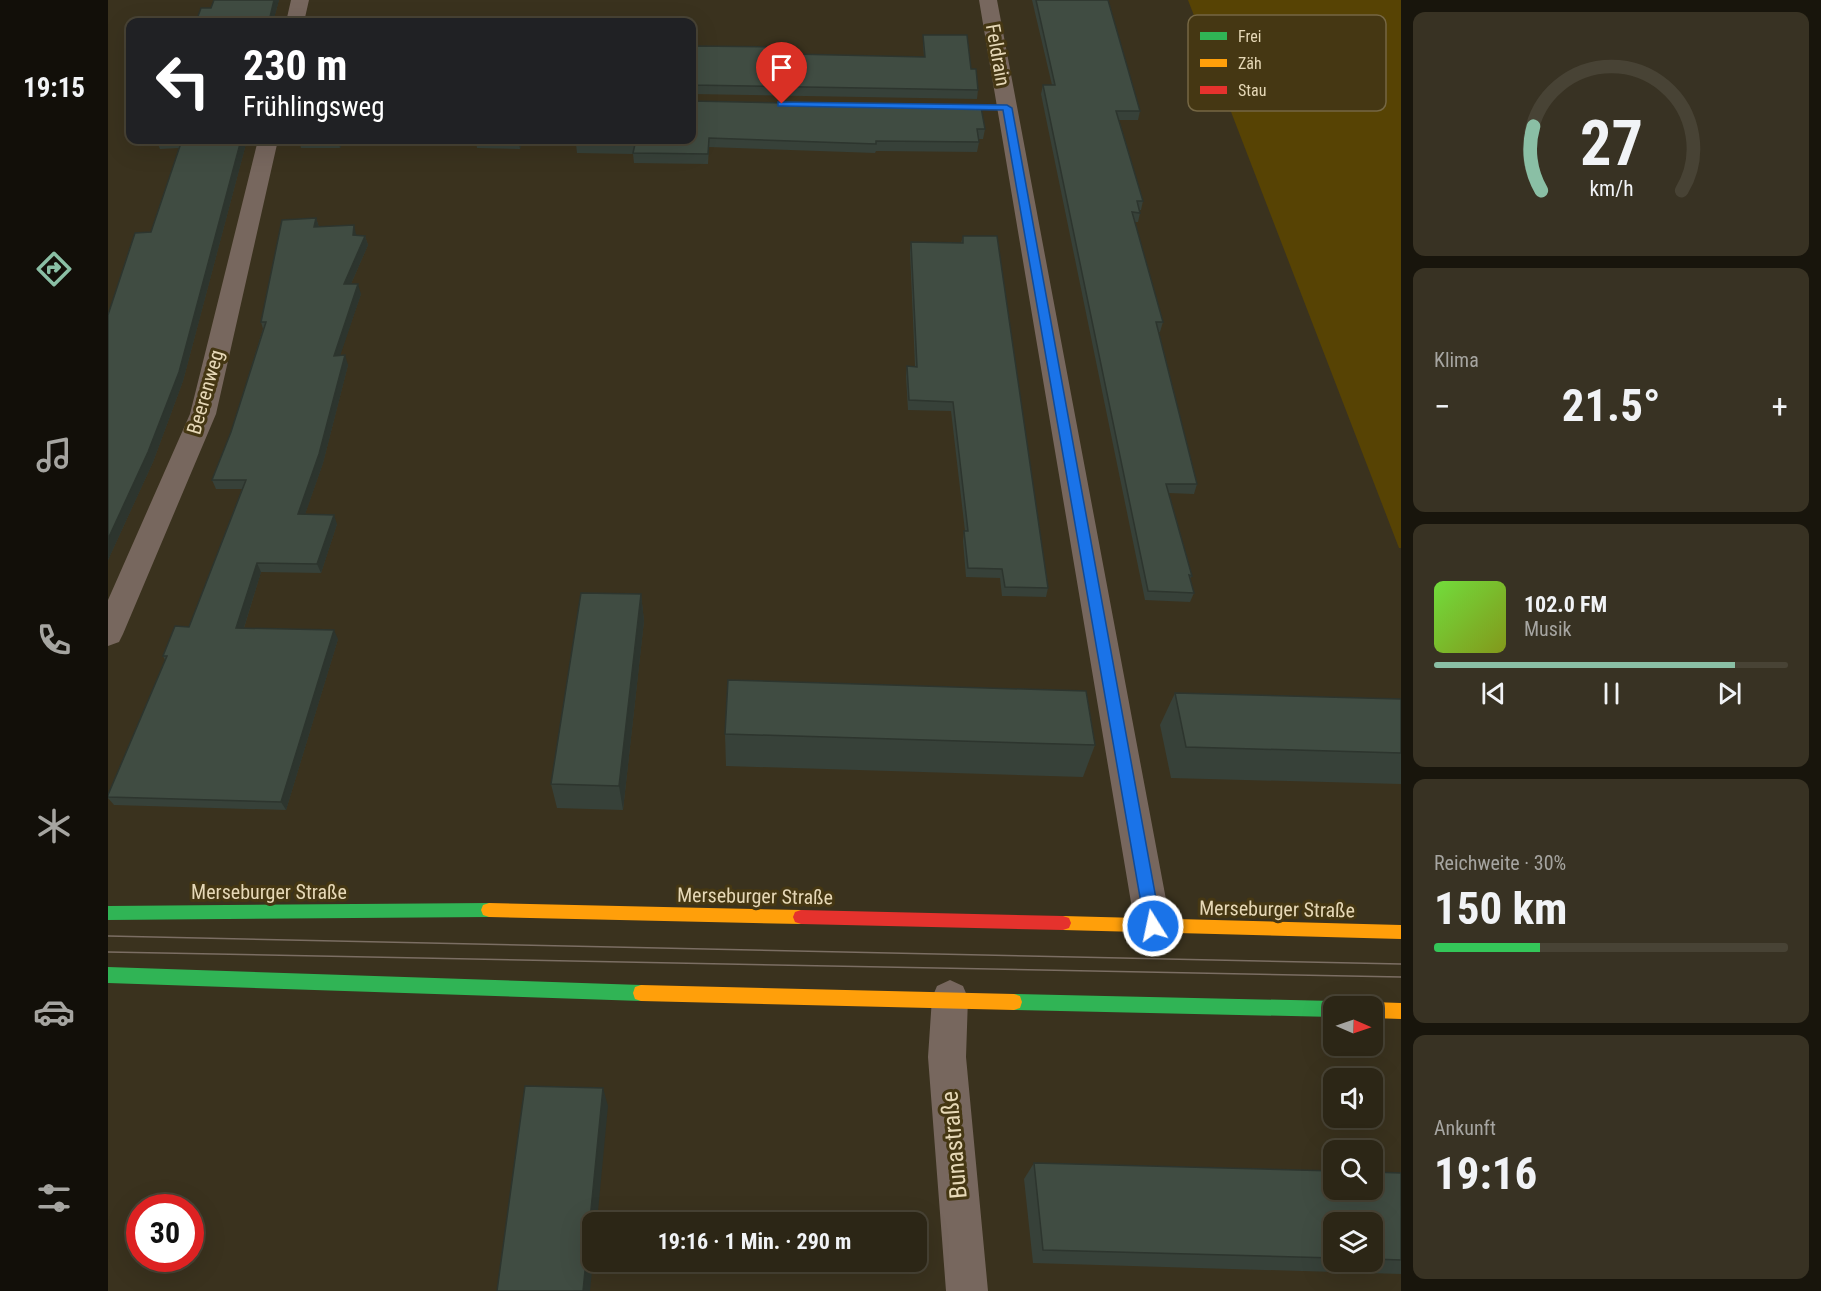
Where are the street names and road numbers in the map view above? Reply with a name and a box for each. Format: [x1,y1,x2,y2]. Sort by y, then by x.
street label: Feldrain [981,22,1015,88]
street label: Beerenweg [181,347,229,437]
street label: Merseburger Straße [191,880,347,904]
street label: Merseburger Straße [677,883,833,909]
street label: Merseburger Straße [1199,896,1355,922]
street label: Bunastraße [935,1090,973,1200]

